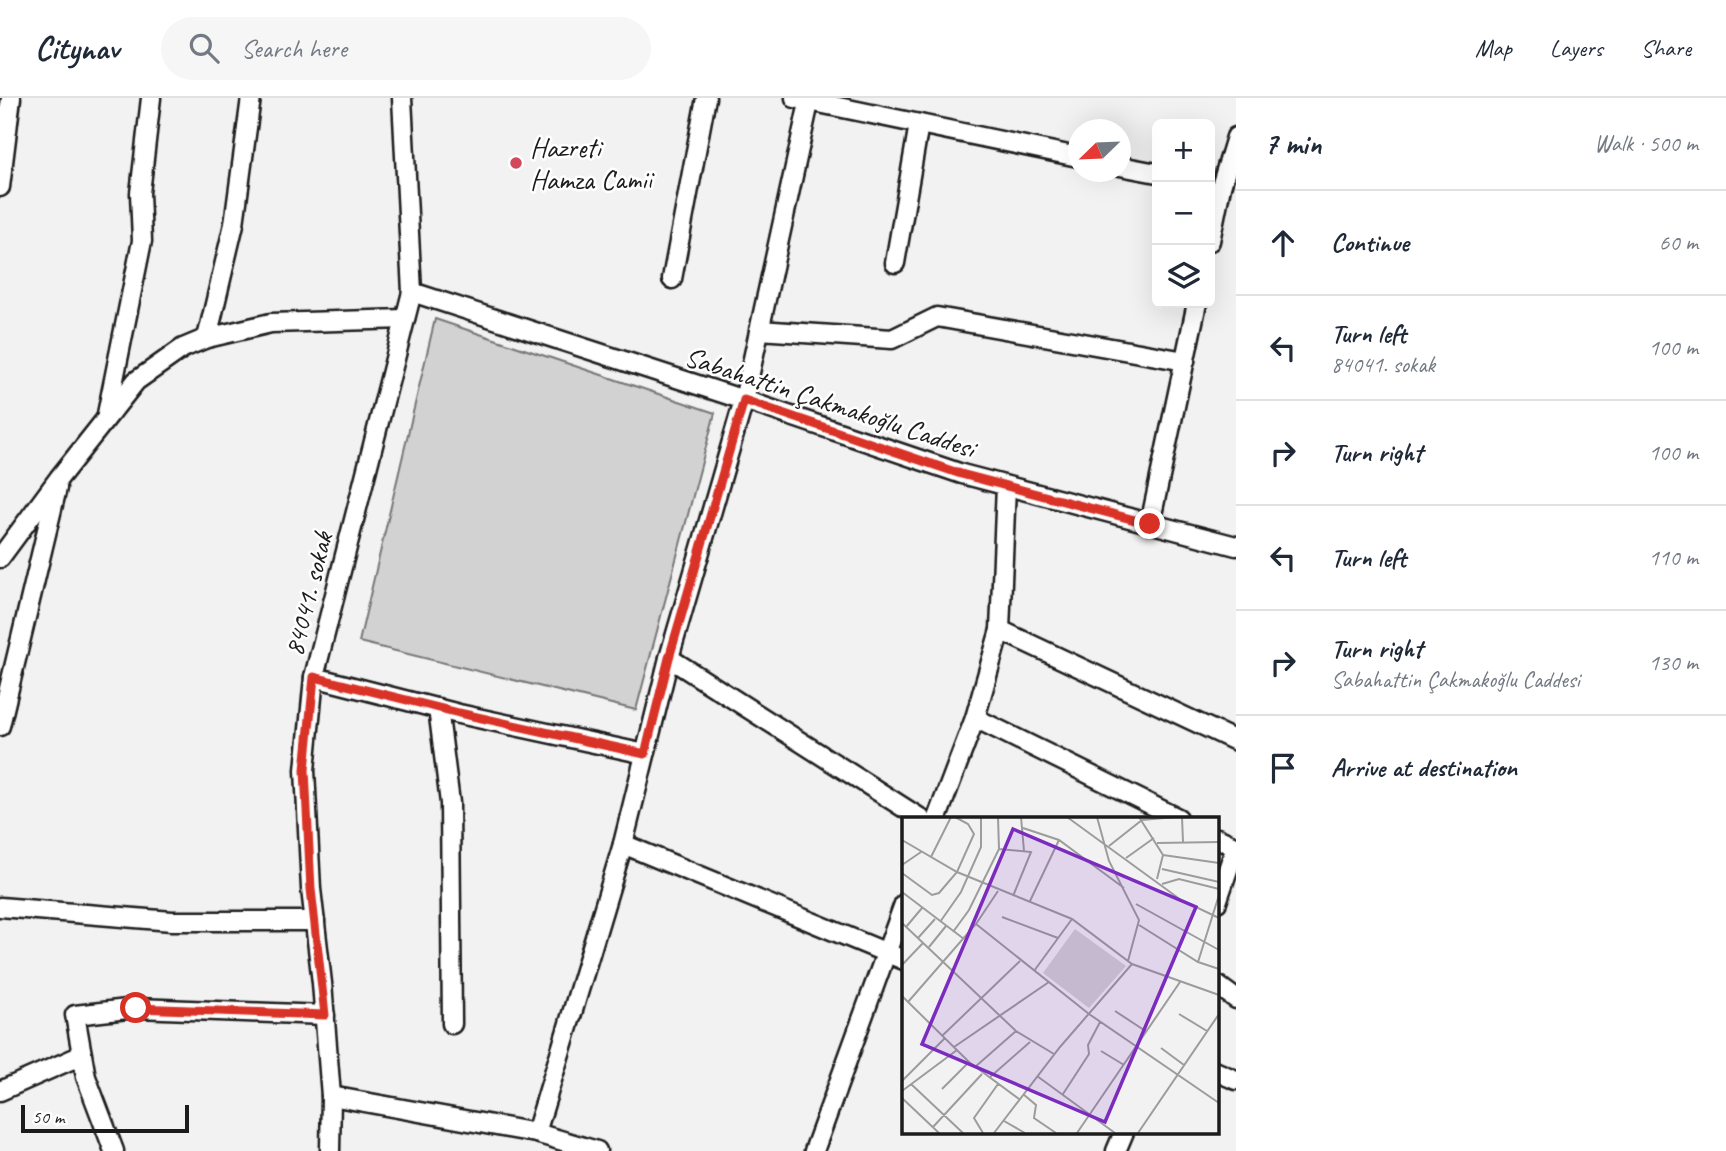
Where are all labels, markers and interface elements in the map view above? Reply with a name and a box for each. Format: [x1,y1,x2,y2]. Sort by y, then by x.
search box [161,17,651,80]
text: Citynav [35,27,119,69]
icon: search [185,29,223,67]
text: Search here [241,32,347,65]
text: Map [1475,33,1512,63]
text: Layers [1550,33,1603,63]
text: Share [1641,33,1691,63]
north arrow [1068,119,1131,182]
map controls [1152,119,1215,308]
button: + [1152,119,1215,182]
text: 7 min [1264,125,1321,163]
text: Walk · 500 m [1594,129,1698,158]
place label: Hazreti Hamza Camii [530,130,655,197]
marker: Hazreti Hamza Camii [508,155,524,171]
button: − [1152,182,1215,245]
icon: ahead [1264,224,1302,262]
text: Continue [1331,226,1409,259]
text: 60 m [1659,228,1698,257]
button: layers [1152,245,1215,308]
text: Turn left [1331,317,1406,350]
icon: left [1264,329,1302,367]
text: 100 m [1649,333,1698,362]
street label: Sabahattin Çakmakoğlu Caddesi [680,339,983,468]
text: 84041. sokak [1331,350,1435,379]
icon: right [1264,434,1302,472]
text: Turn right [1331,436,1422,469]
text: 100 m [1649,438,1698,467]
route end [1134,508,1165,539]
street label: 84041. sokak [276,527,341,660]
icon: left [1264,539,1302,577]
text: Turn left [1331,541,1406,574]
text: 110 m [1649,543,1698,572]
text: Turn right [1331,632,1422,665]
icon: right [1264,644,1302,682]
text: 130 m [1649,648,1698,677]
text: Sabahattin Çakmakoğlu Caddesi [1331,665,1580,694]
icon: arrive [1264,749,1302,787]
text: Arrive at destination [1331,751,1517,784]
inset map [902,817,1218,1134]
route start [120,992,151,1023]
scale bar [21,1102,189,1134]
text: 50 m [32,1105,64,1129]

